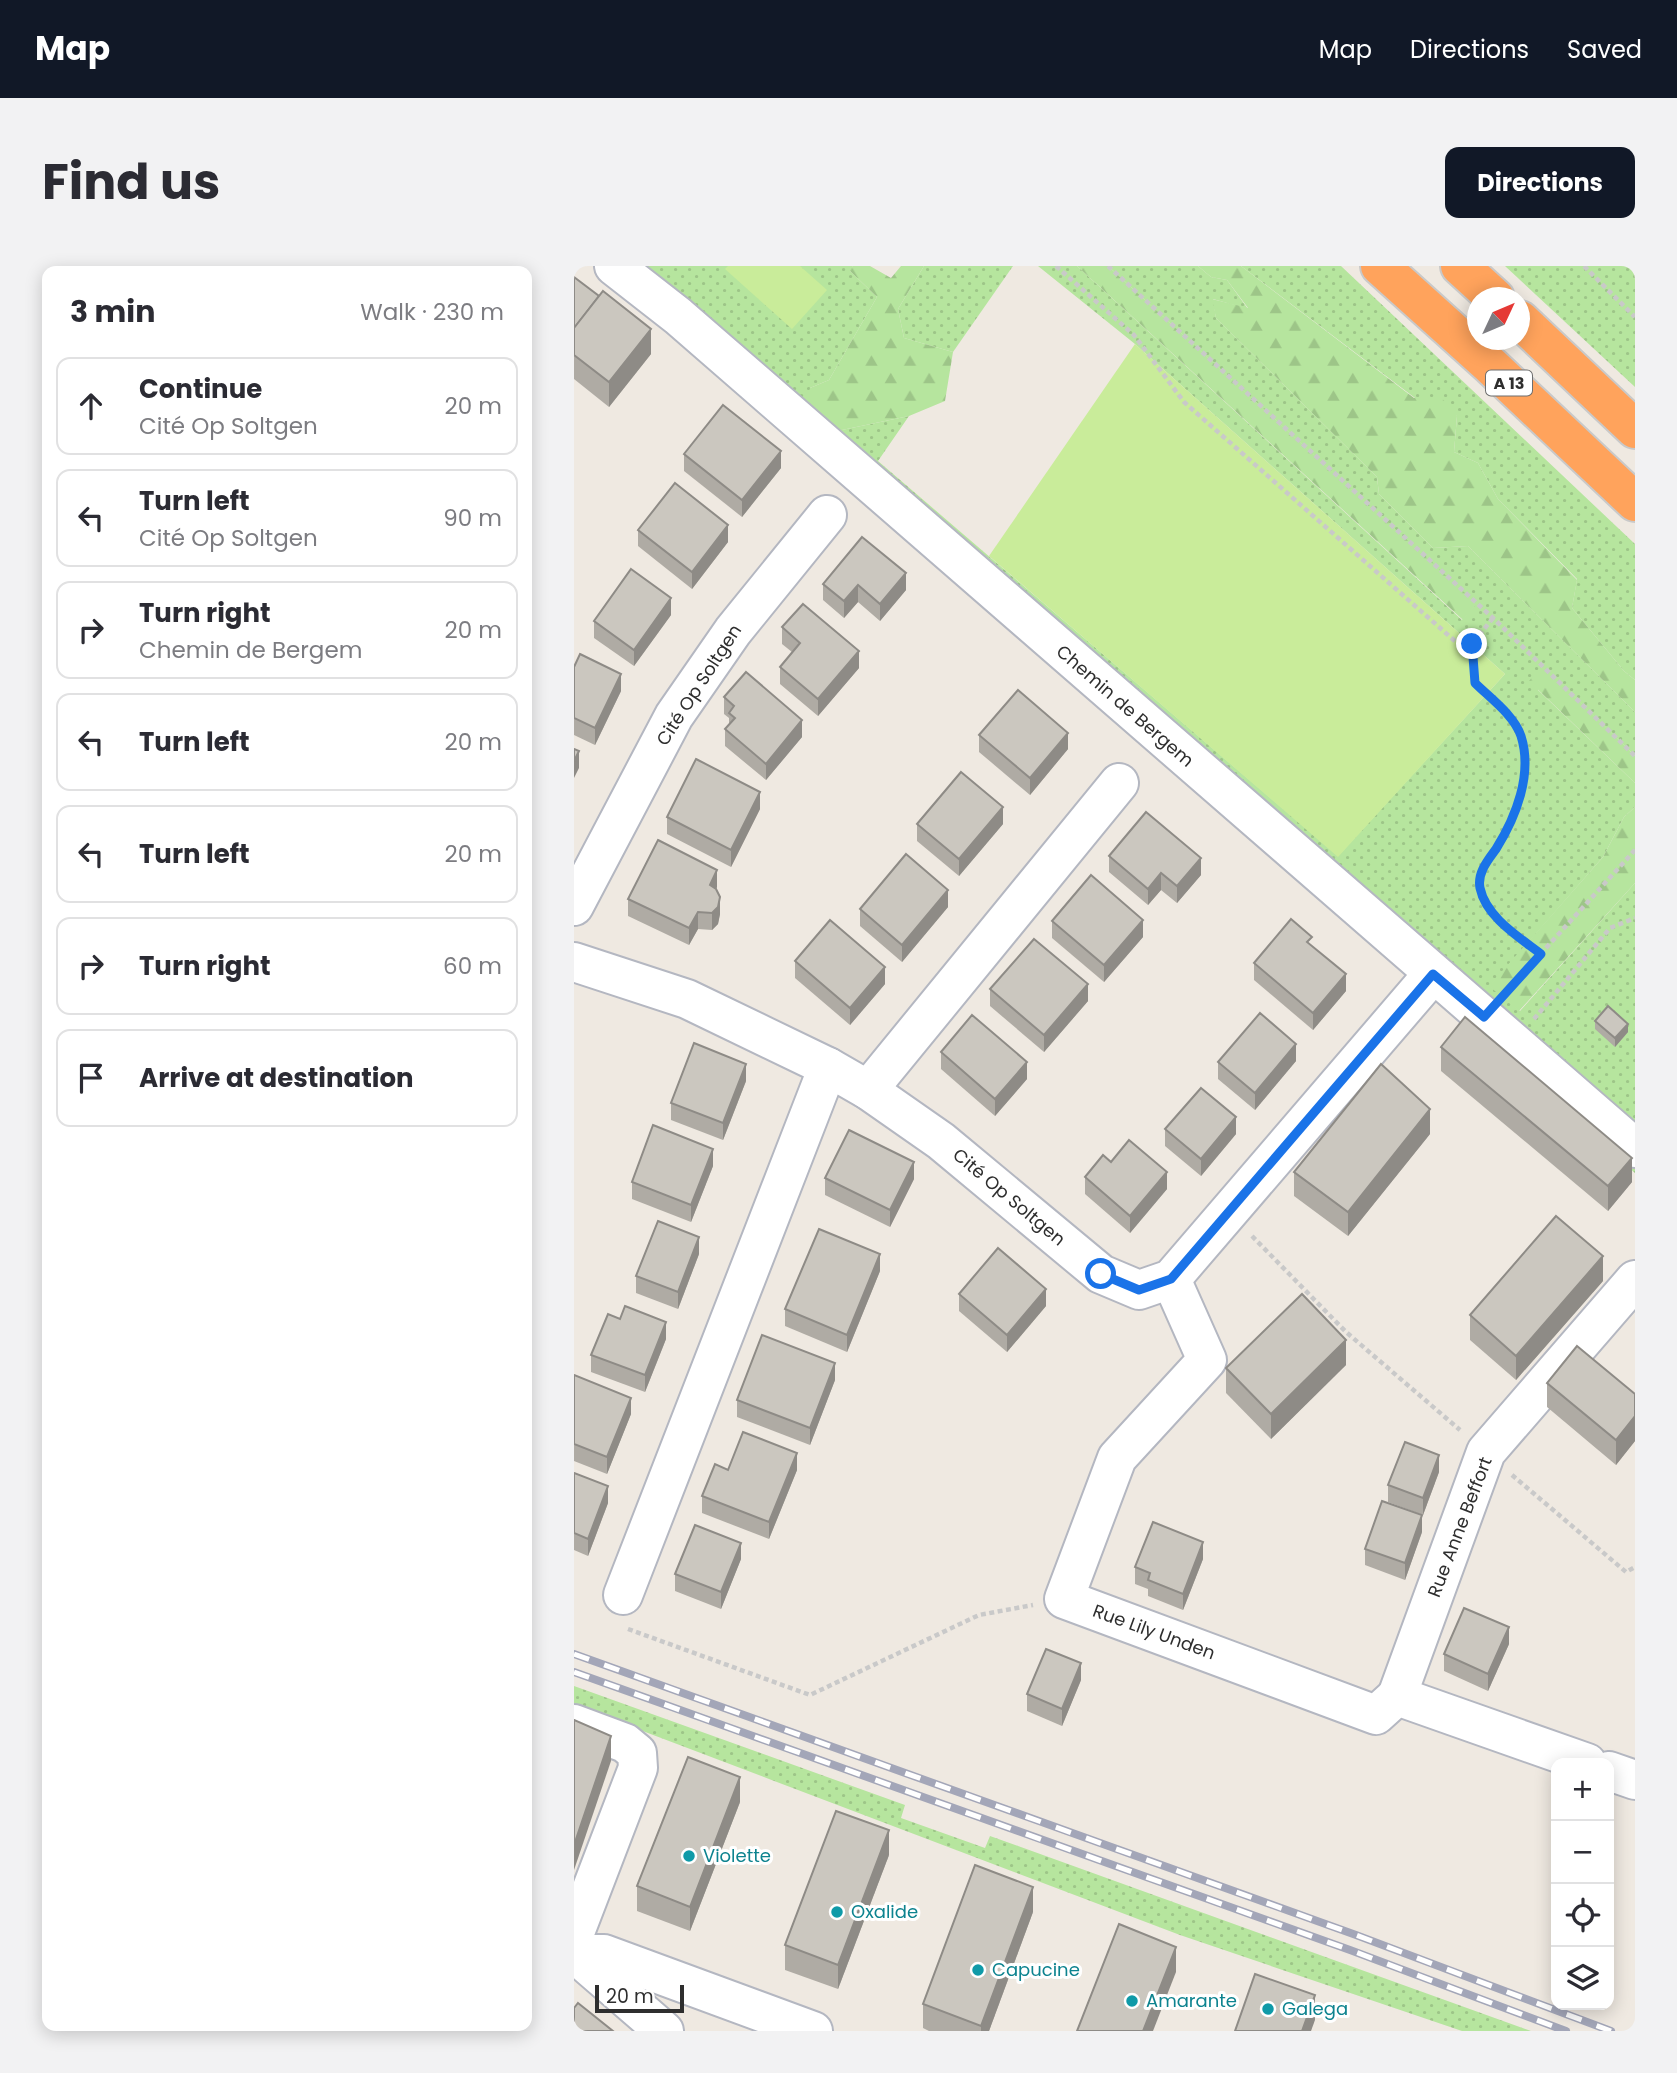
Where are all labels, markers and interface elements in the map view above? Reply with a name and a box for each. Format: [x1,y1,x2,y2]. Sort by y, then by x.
text: Map [35,25,110,72]
text: Map [1319,33,1372,66]
text: Directions [1410,33,1529,66]
text: Saved [1567,33,1642,66]
button: Directions [1445,147,1635,218]
text: Find us [42,148,220,216]
north arrow [1467,287,1530,350]
text: 3 min [70,290,155,333]
text: Walk · 230 m [360,296,504,328]
text: Continue [139,371,262,407]
road number: A 13 [1486,371,1532,396]
icon: ahead [72,387,110,425]
text: 20 m [444,390,502,422]
text: Cité Op Soltgen [139,410,318,442]
text: Turn left [139,483,250,519]
icon: left [72,499,110,537]
text: 90 m [443,502,502,534]
text: Cité Op Soltgen [139,522,318,554]
text: Turn right [139,595,271,631]
icon: right [72,611,110,649]
text: 20 m [444,614,502,646]
street label: Cité Op Soltgen [650,619,747,750]
route end [1456,628,1487,659]
text: Chemin de Bergem [139,634,362,666]
street label: Chemin de Bergem [1051,639,1199,772]
icon: left [72,723,110,761]
text: Turn left [139,724,250,760]
text: 20 m [444,726,502,758]
icon: left [72,835,110,873]
text: Turn left [139,836,250,872]
text: 20 m [444,838,502,870]
icon: right [72,947,110,985]
text: Turn right [139,948,271,984]
text: 60 m [443,950,502,982]
icon: arrive [72,1059,110,1097]
text: Arrive at destination [139,1060,414,1096]
street label: Cité Op Soltgen [948,1142,1071,1251]
route start [1085,1258,1116,1289]
street label: Rue Anne Beffort [1421,1453,1498,1601]
street label: Rue Lily Unden [1090,1598,1219,1665]
map controls [1551,1758,1614,2010]
button: + [1551,1758,1614,1821]
button: − [1551,1821,1614,1884]
place label: Violette [703,1843,771,1868]
marker: Violette [681,1848,697,1864]
button: locate [1551,1884,1614,1947]
place label: Oxalide [851,1899,918,1924]
marker: Oxalide [829,1904,845,1920]
button: layers [1551,1947,1614,2010]
place label: Capucine [992,1957,1080,1982]
marker: Capucine [970,1962,986,1978]
scale bar [595,1982,684,2014]
text: 20 m [606,1983,654,2010]
place label: Amarante [1146,1988,1237,2013]
marker: Amarante [1124,1993,1140,2009]
place label: Galega [1282,1996,1348,2021]
marker: Galega [1260,2001,1276,2017]

